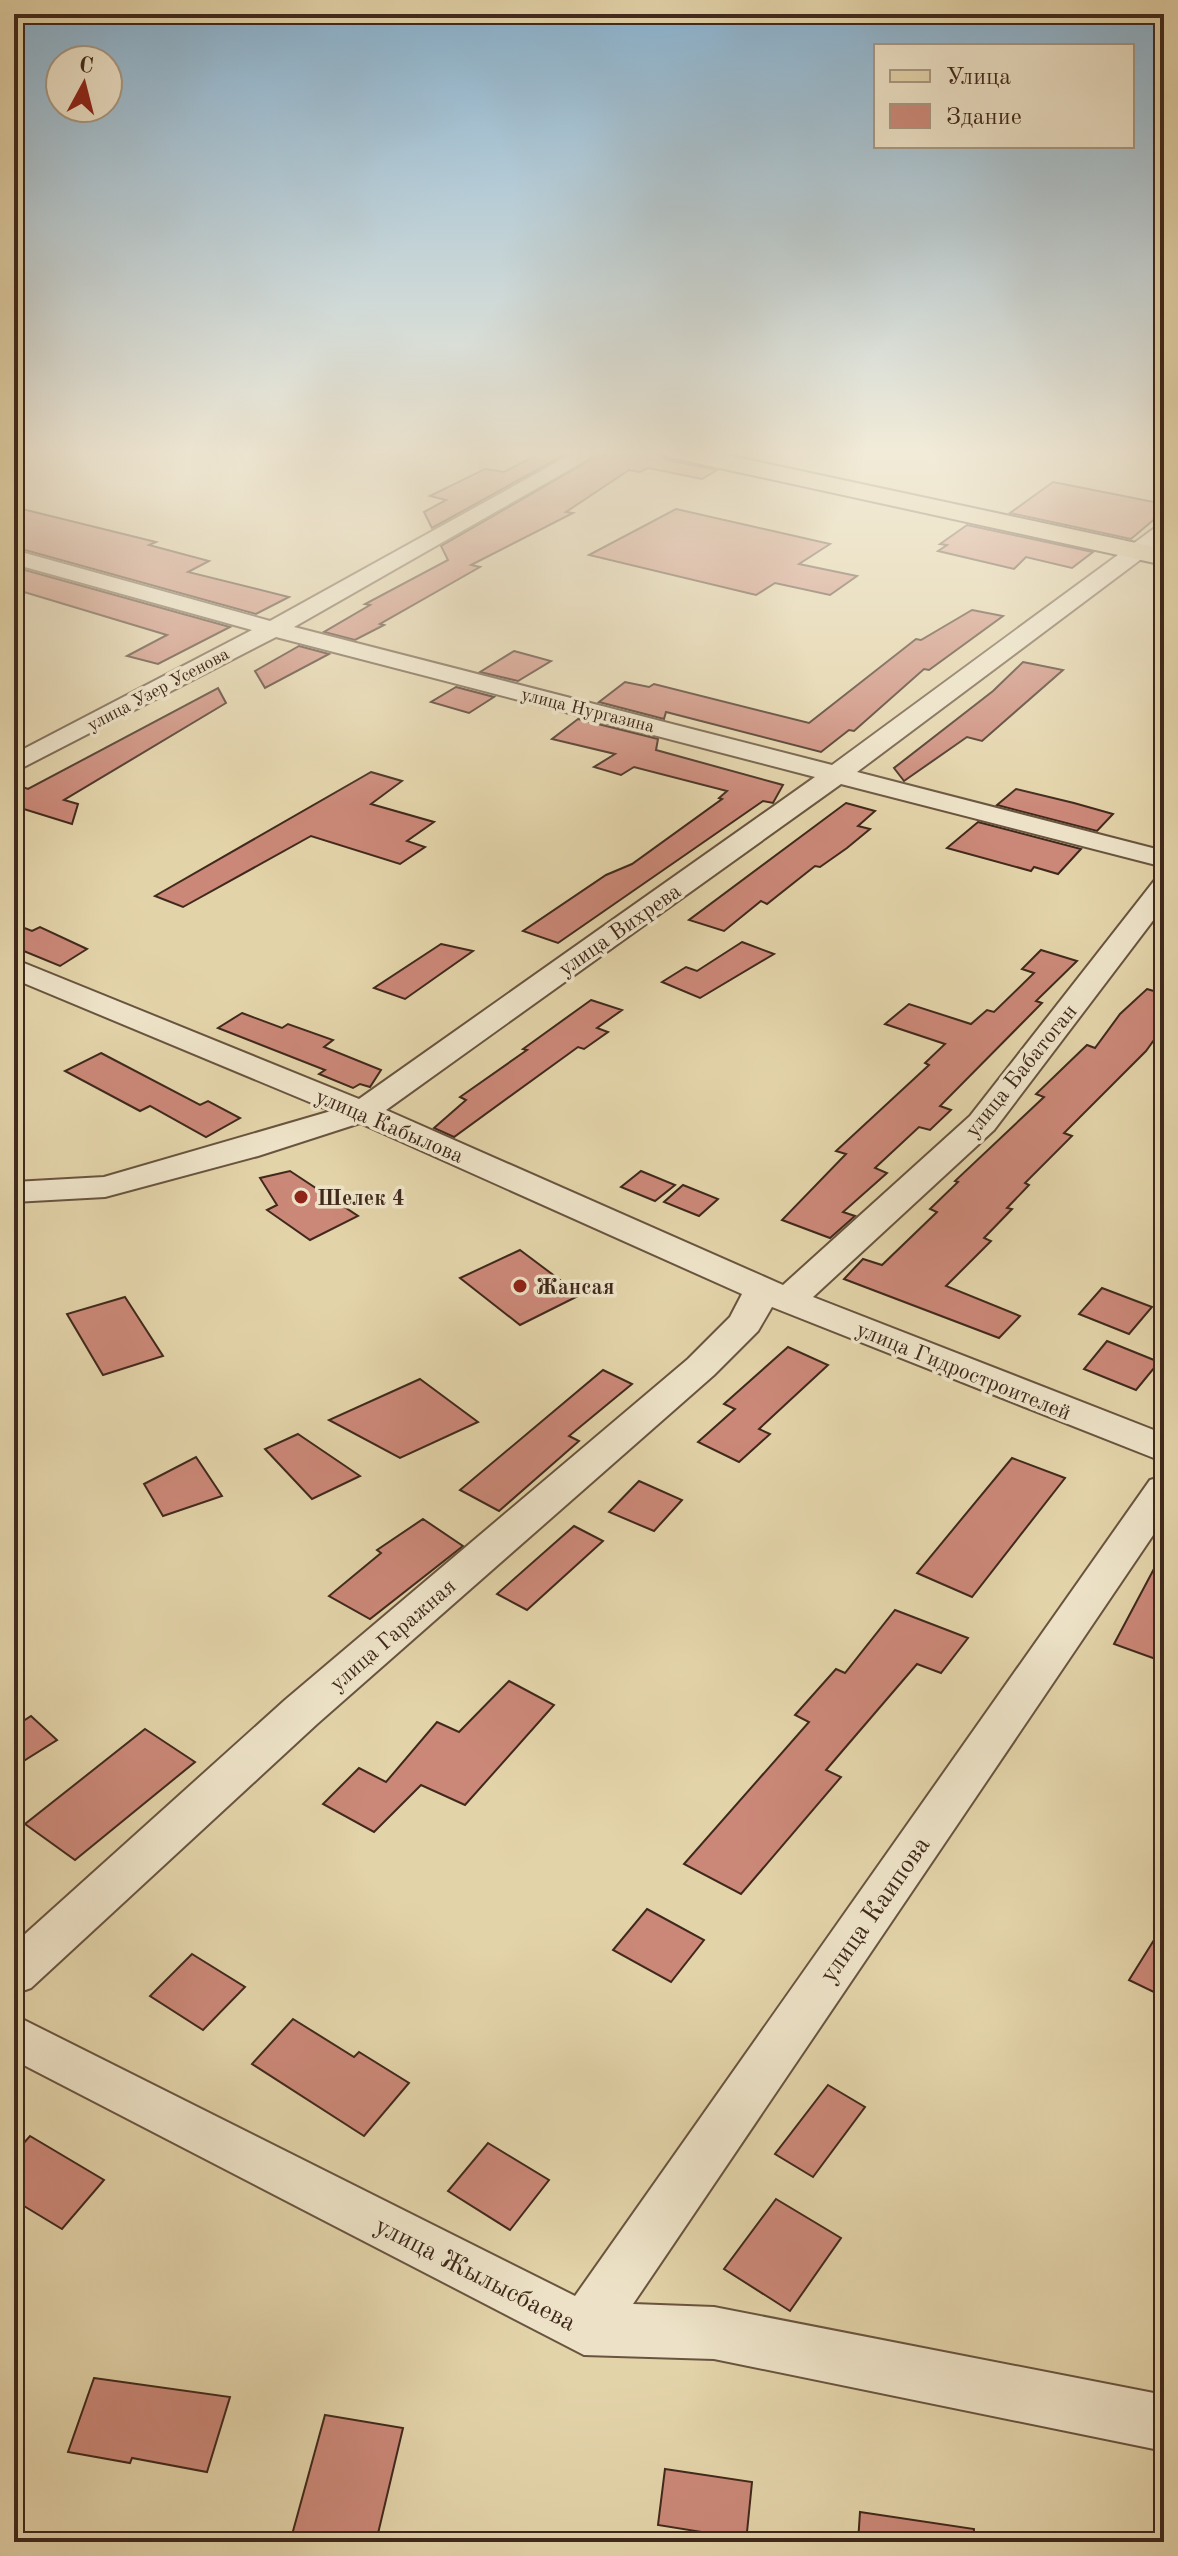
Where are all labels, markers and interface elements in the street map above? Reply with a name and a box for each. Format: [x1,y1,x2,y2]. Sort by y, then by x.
north arrow [44,44,124,124]
legend [874,44,1134,148]
text: С [78,54,95,78]
text: Улица [946,66,1011,90]
text: Здание [946,106,1022,130]
street label: улица Узер Усенова [85,645,232,735]
street label: улица Нургазина [519,686,656,736]
street label: улица Вихрева [555,880,685,981]
street label: улица Бабатоган [961,1001,1082,1142]
street label: улица Кабылова [312,1086,466,1168]
marker: Шелек 4 [292,1188,310,1206]
place label: Шелек 4 [317,1188,405,1210]
marker: Жансая [511,1277,529,1295]
place label: Жансая [536,1277,615,1299]
street label: улица Гидростроителей [853,1319,1074,1425]
street label: улица Гаражная [326,1575,460,1696]
street label: улица Каипова [816,1832,936,1988]
street label: улица Жылысбаева [370,2213,580,2337]

